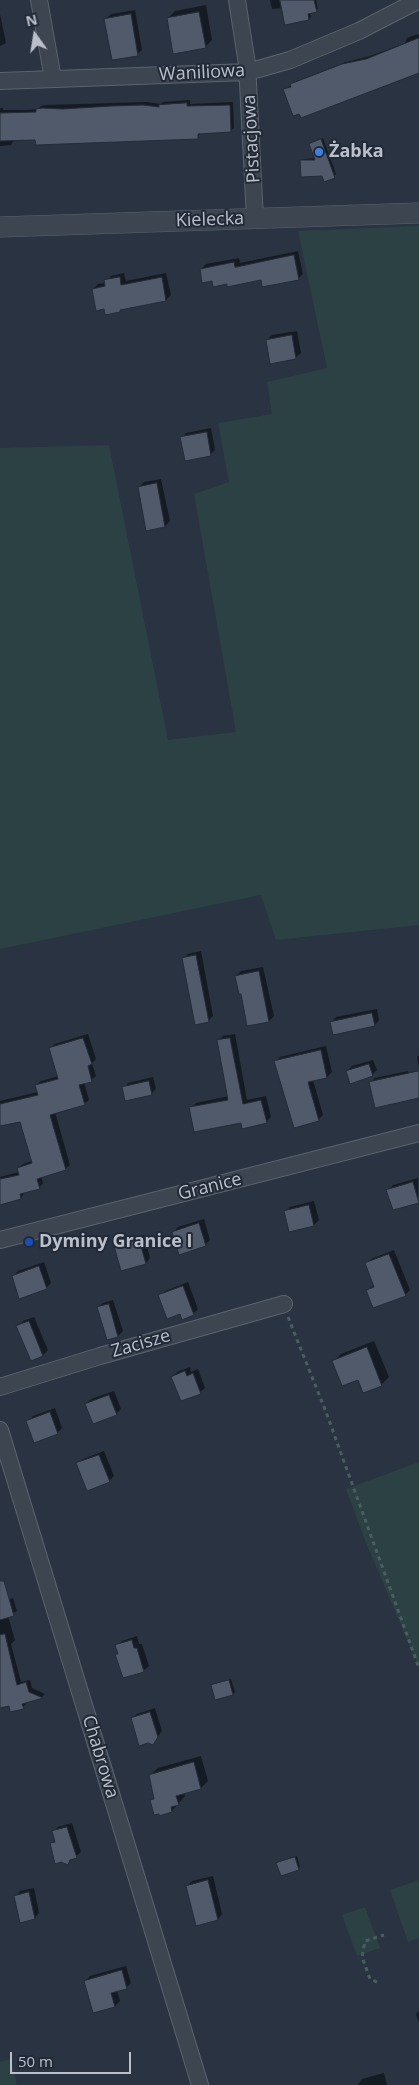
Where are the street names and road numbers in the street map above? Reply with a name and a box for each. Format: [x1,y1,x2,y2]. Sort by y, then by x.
street label: Waniliowa [158,60,246,86]
street label: Pistacjowa [239,94,265,184]
street label: Kielecka [175,208,245,232]
street label: Granice [176,1169,244,1205]
street label: Zacisze [109,1325,173,1363]
street label: Chabrowa [77,1713,123,1801]

